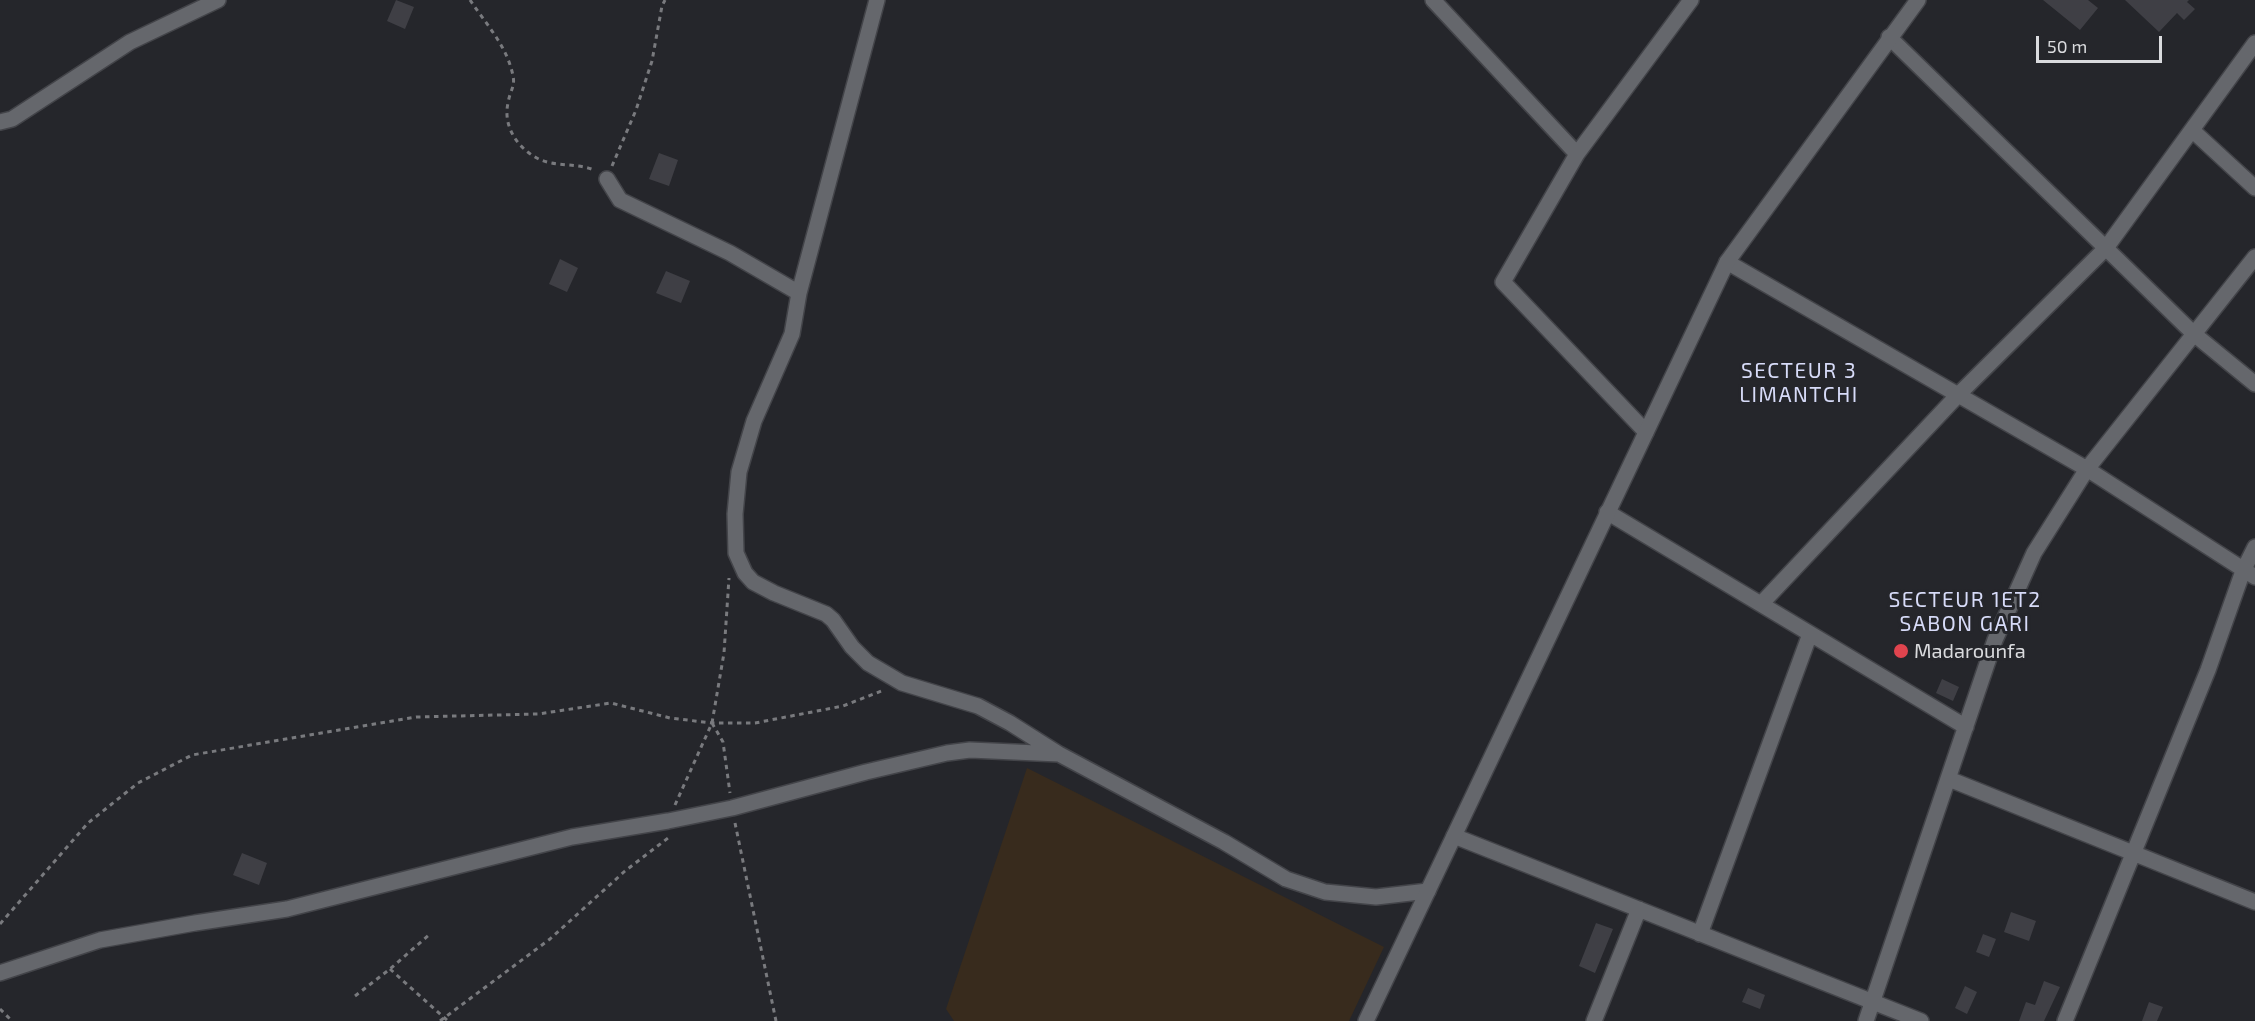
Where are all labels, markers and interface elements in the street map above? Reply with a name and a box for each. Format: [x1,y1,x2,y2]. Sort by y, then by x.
scale bar [2039,24,2165,62]
text: 50 m [2047,35,2087,57]
district label: SECTEUR 3 LIMANTCHI [1739,358,1859,408]
district label: SECTEUR 1ET2 SABON GARI [1888,587,2042,637]
place label: Madarounfa [1914,639,2026,663]
marker: Madarounfa [1892,642,1910,660]

